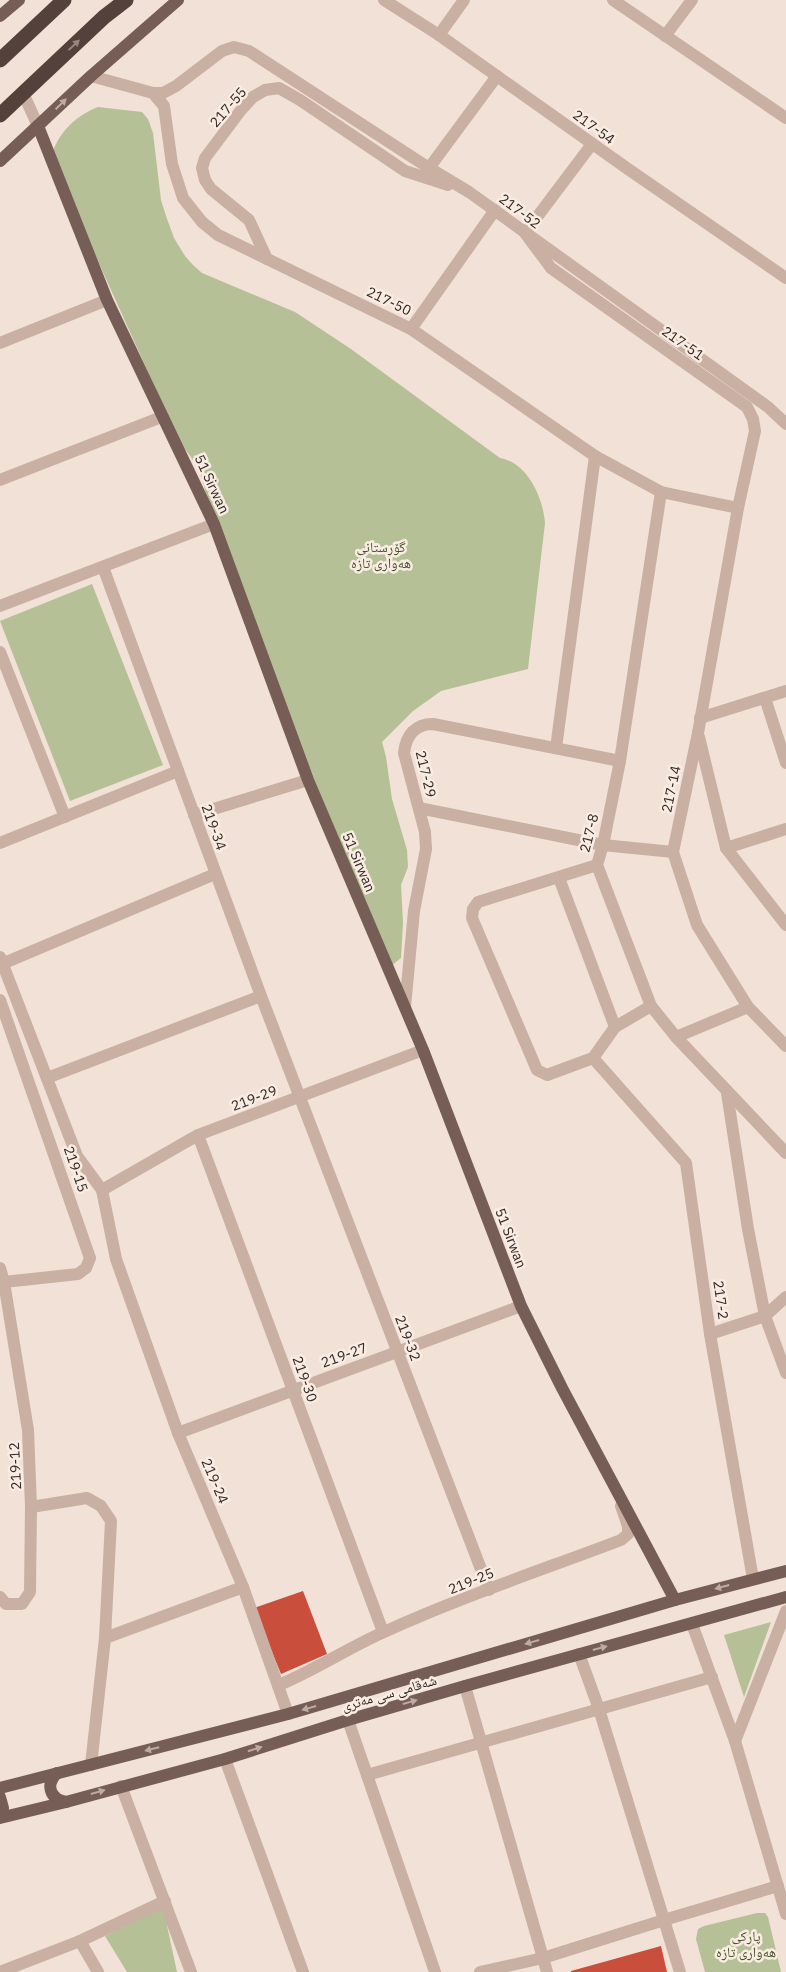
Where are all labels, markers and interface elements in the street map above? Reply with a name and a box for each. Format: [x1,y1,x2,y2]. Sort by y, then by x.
one-way arrow [67,39,79,51]
street label: 217-55 [206,83,250,131]
one-way arrow [55,98,67,110]
street label: 217-54 [569,106,619,148]
street label: 217-52 [496,189,544,233]
street label: 217-50 [364,282,414,320]
street label: 217-51 [658,322,708,364]
street label: 51 Sirwan [191,452,233,516]
park label: گۆڕستانی هەواری تازە [351,538,411,572]
street label: 217-29 [412,749,440,799]
street label: 217-14 [657,764,685,814]
street label: 219-34 [197,802,231,852]
street label: 217-8 [576,812,602,854]
street label: 51 Sirwan [338,829,380,895]
street label: 219-29 [229,1081,279,1115]
street label: 219-15 [60,1144,92,1194]
street label: 51 Sirwan [491,1205,531,1271]
street label: 217-2 [709,1279,733,1321]
street label: 219-32 [391,1313,425,1363]
street label: 219-27 [319,1338,369,1372]
street label: 219-30 [288,1354,322,1404]
street label: 219-12 [5,1442,25,1490]
street label: 219-24 [197,1456,233,1506]
street label: 219-25 [446,1564,496,1598]
one-way arrow [714,1584,729,1592]
one-way arrow [524,1638,539,1646]
one-way arrow [593,1644,608,1652]
street label: شەقامی سی مەتری [339,1671,439,1715]
one-way arrow [403,1697,418,1705]
one-way arrow [301,1704,316,1712]
one-way arrow [144,1745,159,1753]
one-way arrow [247,1745,262,1753]
one-way arrow [91,1788,106,1796]
park label: پارکی هەواری تازە [716,1927,776,1961]

